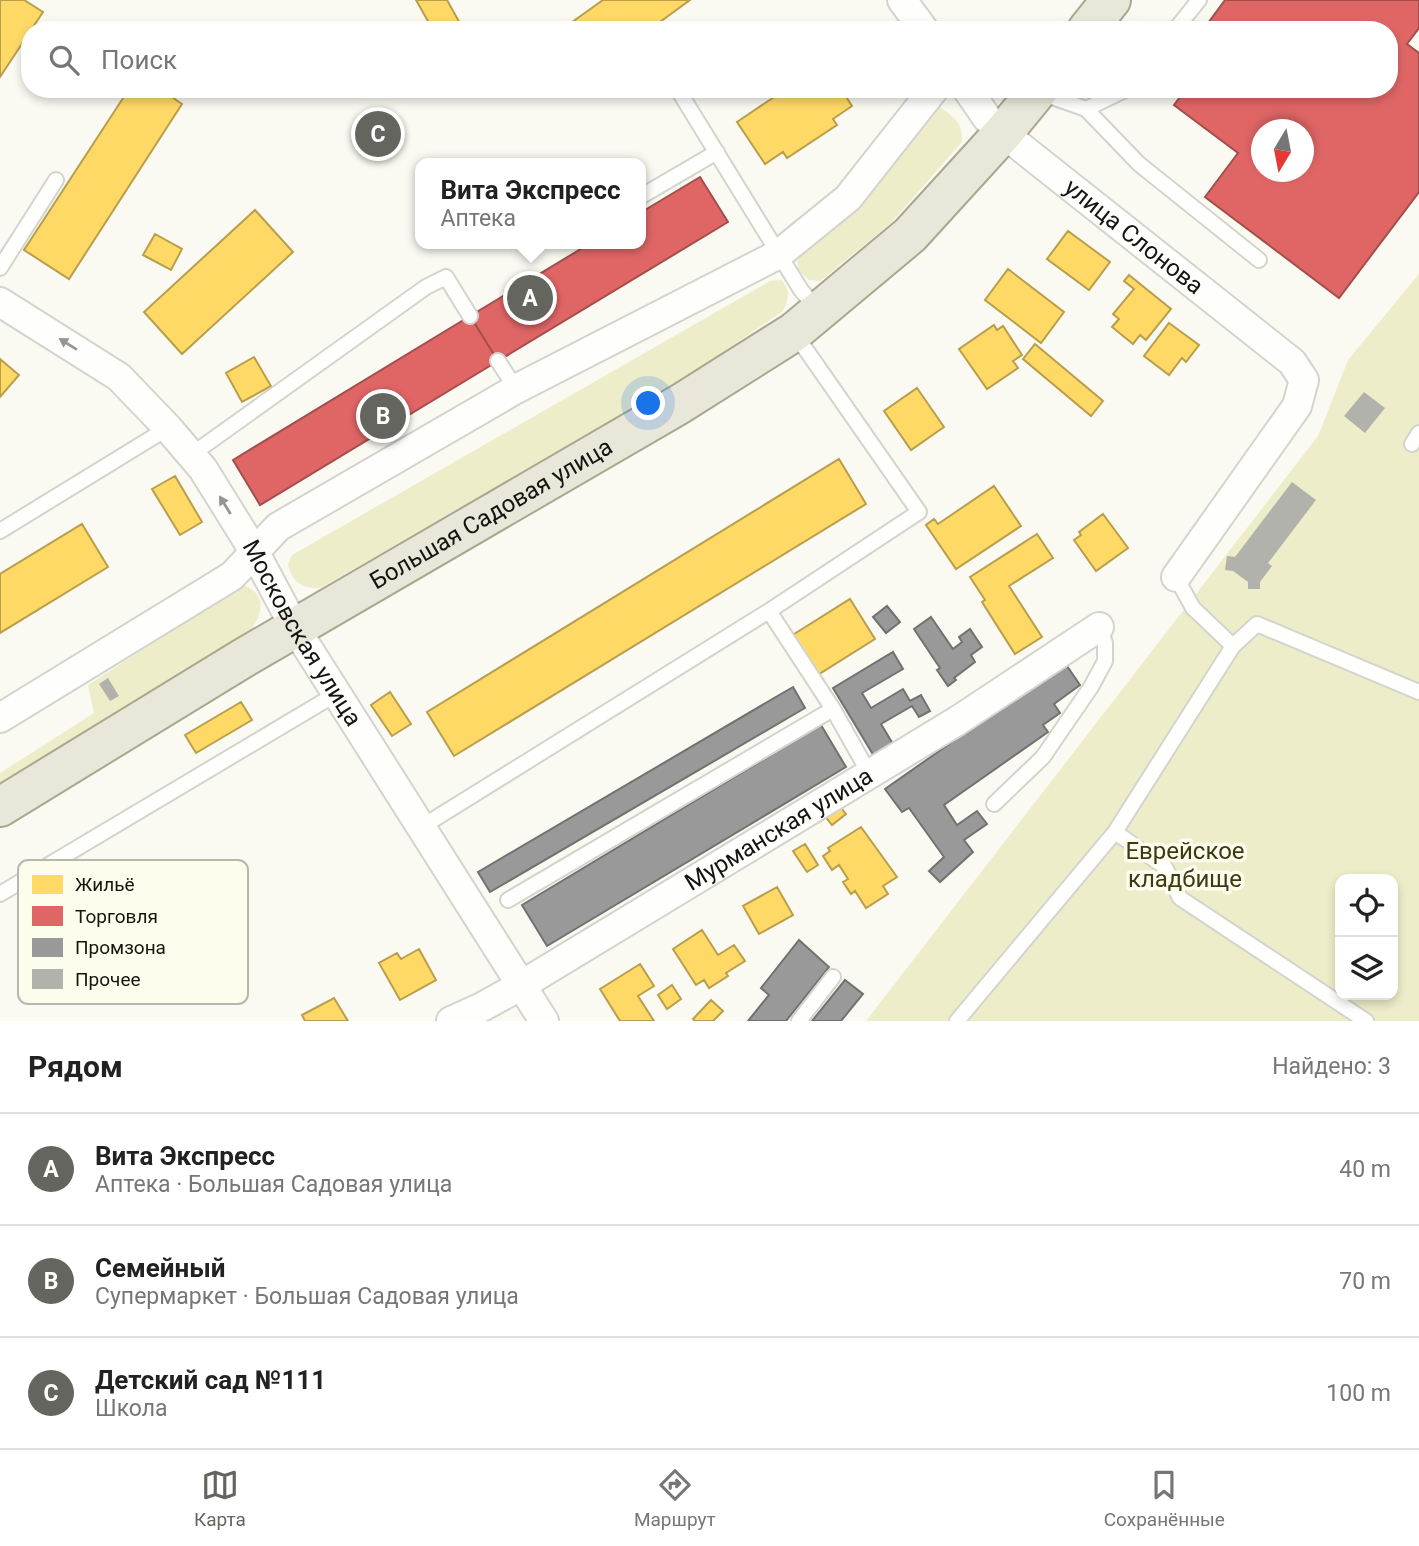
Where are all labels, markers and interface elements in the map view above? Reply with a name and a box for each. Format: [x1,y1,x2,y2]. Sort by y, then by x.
search box [21,21,1398,98]
icon: search [45,41,83,79]
text: Поиск [101,45,177,75]
pin: C [355,108,401,160]
north arrow [1251,119,1314,182]
popup [415,158,646,249]
street label: улица Слонова [1059,173,1209,300]
text: Вита Экспресс [440,175,621,205]
text: Аптека [440,205,516,232]
pin: A [507,272,553,324]
one-way arrow [59,337,78,350]
your location [631,386,665,420]
pin: B [360,390,406,442]
street label: Большая Садовая улица [365,432,617,595]
one-way arrow [219,495,232,514]
street label: Московская улица [237,535,368,731]
street label: Мурманская улица [680,762,878,897]
park label: Еврейское кладбище [1125,837,1245,893]
legend [18,860,248,1004]
text: Жильё [75,873,135,896]
map controls [1335,874,1398,1000]
button: locate [1335,874,1398,937]
text: Торговля [75,905,158,928]
text: Промзона [75,936,166,959]
button: layers [1335,937,1398,1000]
text: Прочее [75,968,141,991]
text: Рядом [28,1049,123,1084]
text: Найдено: 3 [1272,1053,1391,1080]
text: Вита Экспресс [95,1141,275,1171]
text: A [43,1156,59,1183]
text: 40 m [1339,1156,1391,1183]
text: Аптека · Большая Садовая улица [95,1171,452,1198]
text: Семейный [95,1253,226,1283]
text: B [44,1268,58,1295]
text: 70 m [1339,1268,1391,1295]
text: Супермаркет · Большая Садовая улица [95,1283,519,1310]
text: Детский сад №111 [95,1365,326,1395]
text: C [43,1380,59,1407]
text: 100 m [1326,1380,1391,1407]
text: Школа [95,1395,168,1422]
tab: Карта [194,1466,246,1531]
tab: Маршрут [634,1466,716,1531]
tab: Сохранённые [1104,1466,1225,1531]

